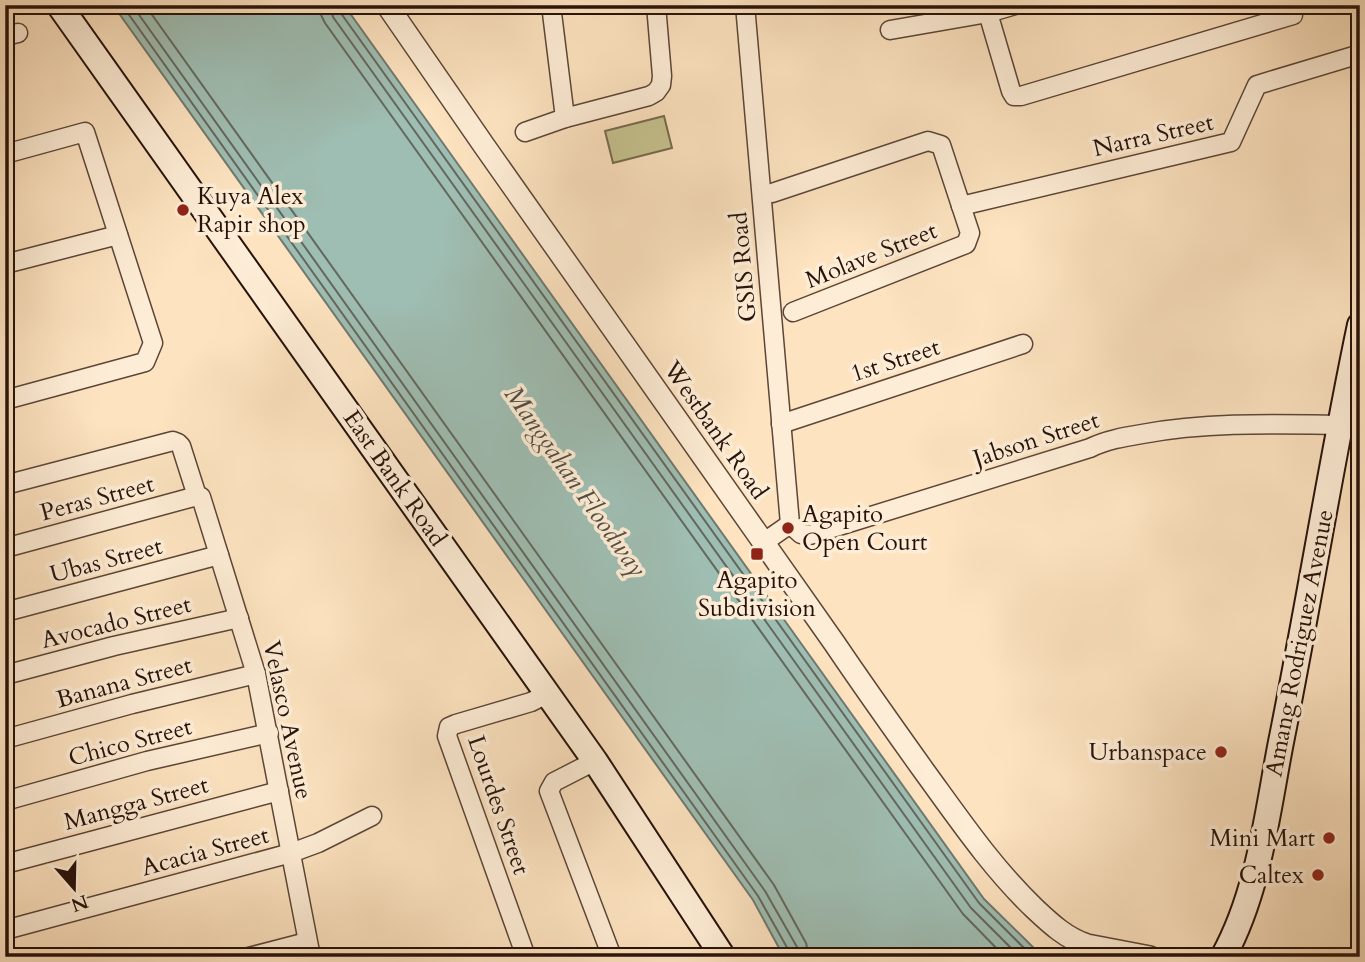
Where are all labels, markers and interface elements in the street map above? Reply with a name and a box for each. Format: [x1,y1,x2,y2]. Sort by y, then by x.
street label: Narra Street [1090,105,1217,165]
place label: Kuya Alex Rapir shop [197,180,306,241]
marker: Kuya Alex Rapir shop [175,202,191,218]
street label: GSIS Road [722,210,765,323]
street label: Molave Street [800,214,942,297]
street label: 1st Street [846,330,944,390]
street label: Westbank Road [655,354,776,506]
water label: Manggahan Floodway [496,378,655,584]
street label: East Bank Road [335,403,454,553]
street label: Jabson Street [966,404,1104,476]
street label: Peras Street [37,467,158,529]
place label: Agapito Open Court [802,498,928,559]
street label: Amang Rodriguez Avenue [1257,507,1342,780]
marker: Agapito Open Court [780,520,796,536]
street label: Ubas Street [46,530,166,591]
marker: Agapito Subdivision [749,546,765,562]
place label: Agapito Subdivision [698,564,816,625]
street label: Avocado Street [38,588,195,657]
street label: Velasco Avenue [255,638,320,802]
street label: Banana Street [53,648,196,716]
street label: Chico Street [65,710,196,775]
street label: Lourdes Street [459,731,538,880]
place label: Urbanspace [1089,736,1207,769]
marker: Urbanspace [1213,744,1229,760]
street label: Mangga Street [60,768,212,839]
street label: Acacia Street [138,819,273,884]
place label: Mini Mart [1209,822,1315,855]
marker: Mini Mart [1321,830,1337,846]
north arrow [38,853,108,923]
place label: Caltex [1239,859,1304,892]
marker: Caltex [1310,867,1326,883]
text: N [67,888,92,918]

